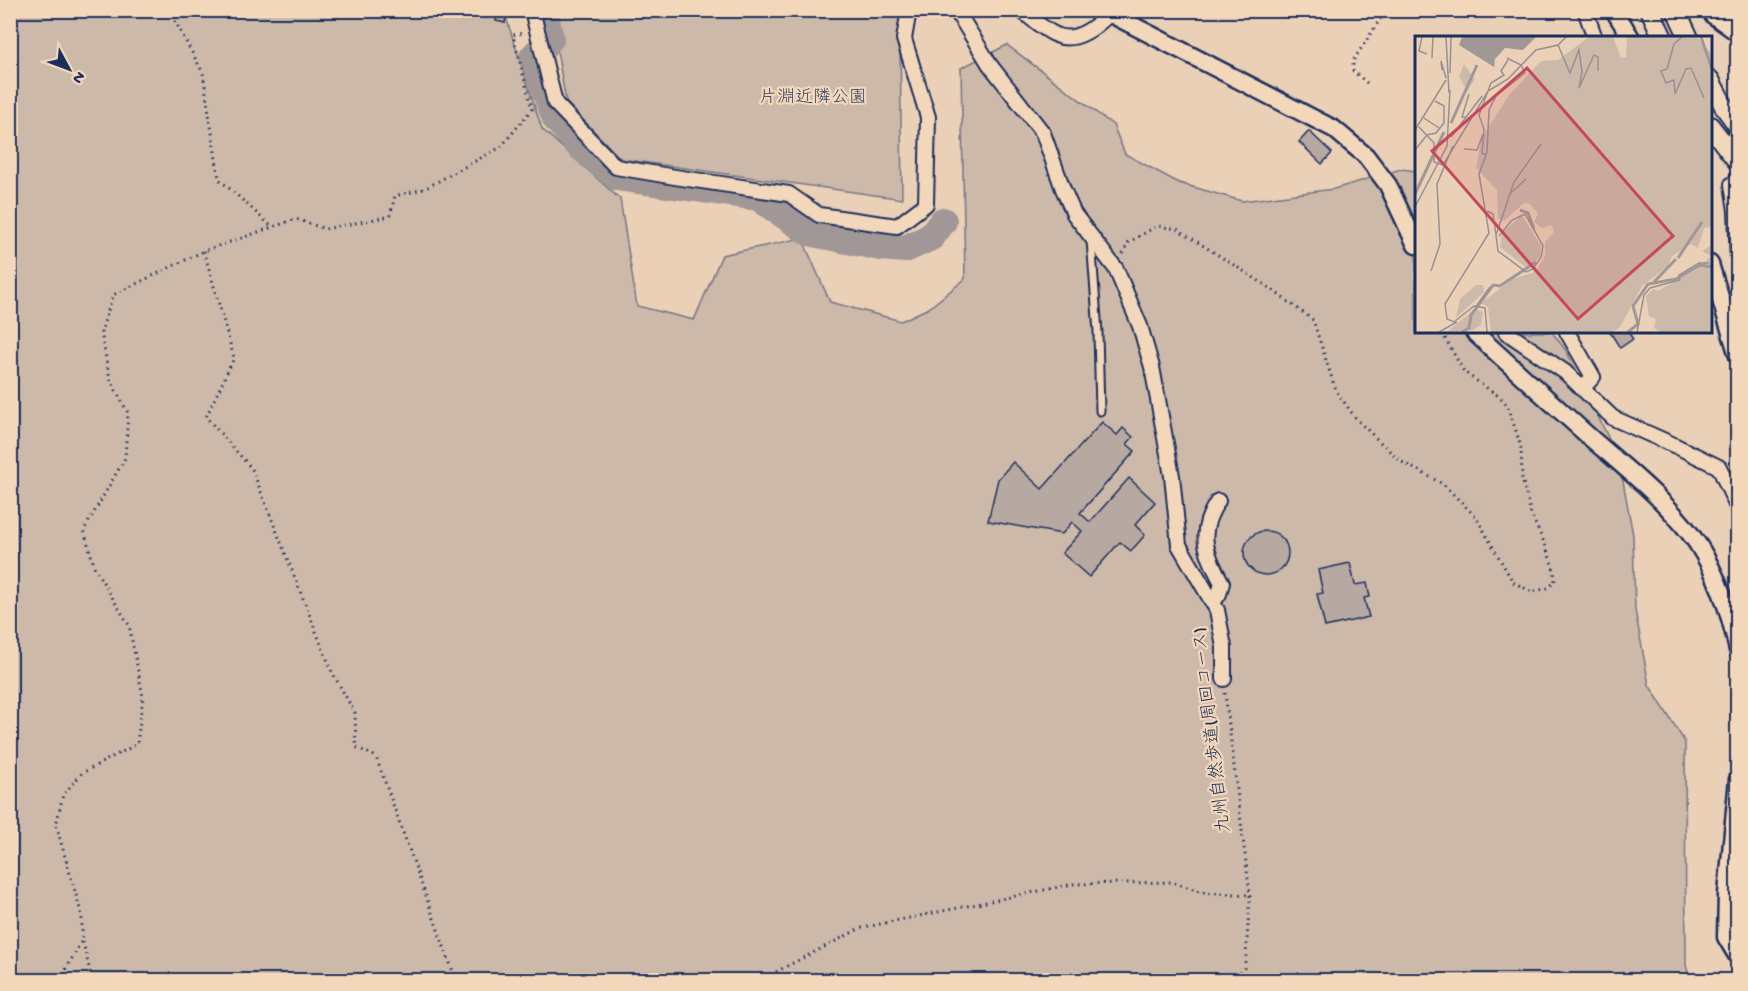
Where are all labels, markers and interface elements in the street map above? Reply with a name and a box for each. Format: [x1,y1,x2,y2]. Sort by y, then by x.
inset map [1415,36,1712,333]
north arrow [39,39,99,99]
text: N [67,66,88,87]
park label: 片淵近隣公園 [759,87,867,109]
street label: 九州自然歩道(周回コース) [1189,626,1236,834]

